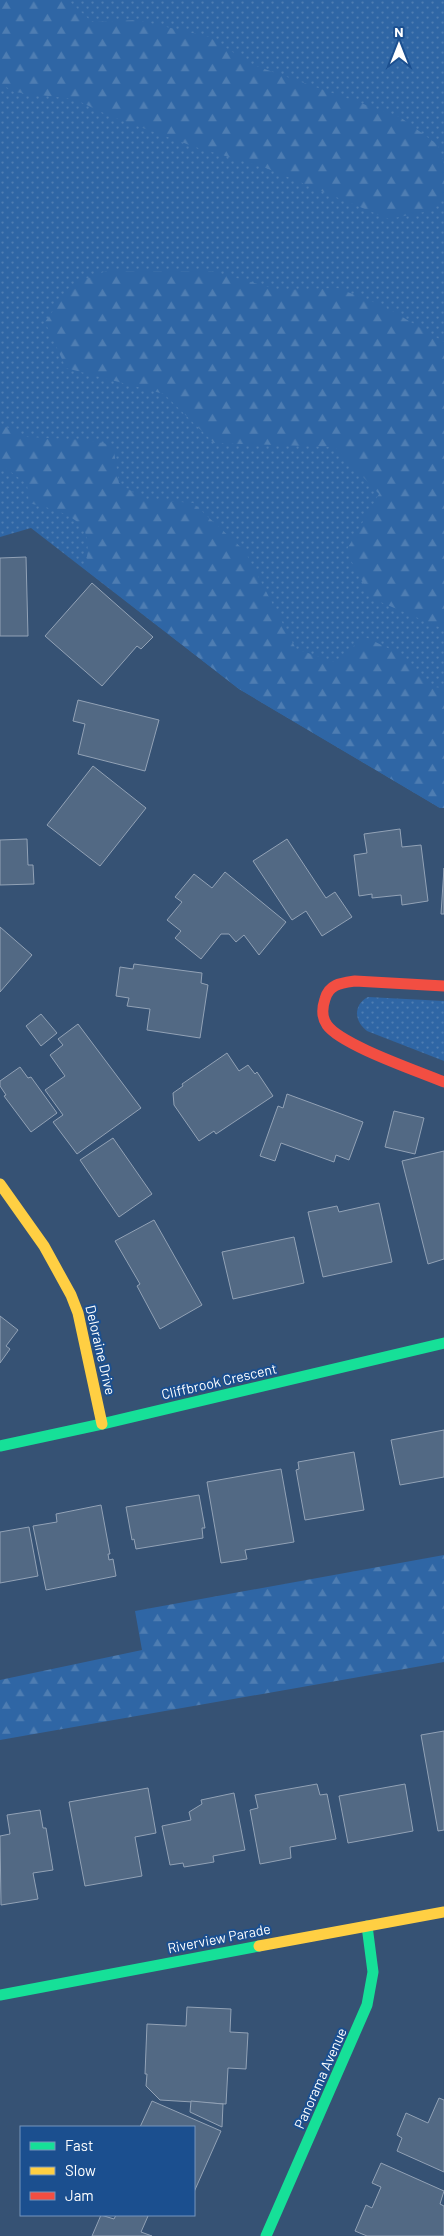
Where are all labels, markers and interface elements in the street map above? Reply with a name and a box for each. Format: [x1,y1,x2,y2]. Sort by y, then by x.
north arrow [374,20,424,70]
text: N [394,23,404,40]
street label: Deloraine Drive [82,1303,120,1397]
street label: Cliffbrook Crescent [160,1359,278,1403]
street label: Riverview Parade [166,1920,272,1956]
street label: Panorama Avenue [290,2025,350,2131]
legend [20,2126,195,2216]
text: Fast [65,2136,93,2154]
text: Slow [65,2161,96,2179]
text: Jam [65,2186,94,2204]

